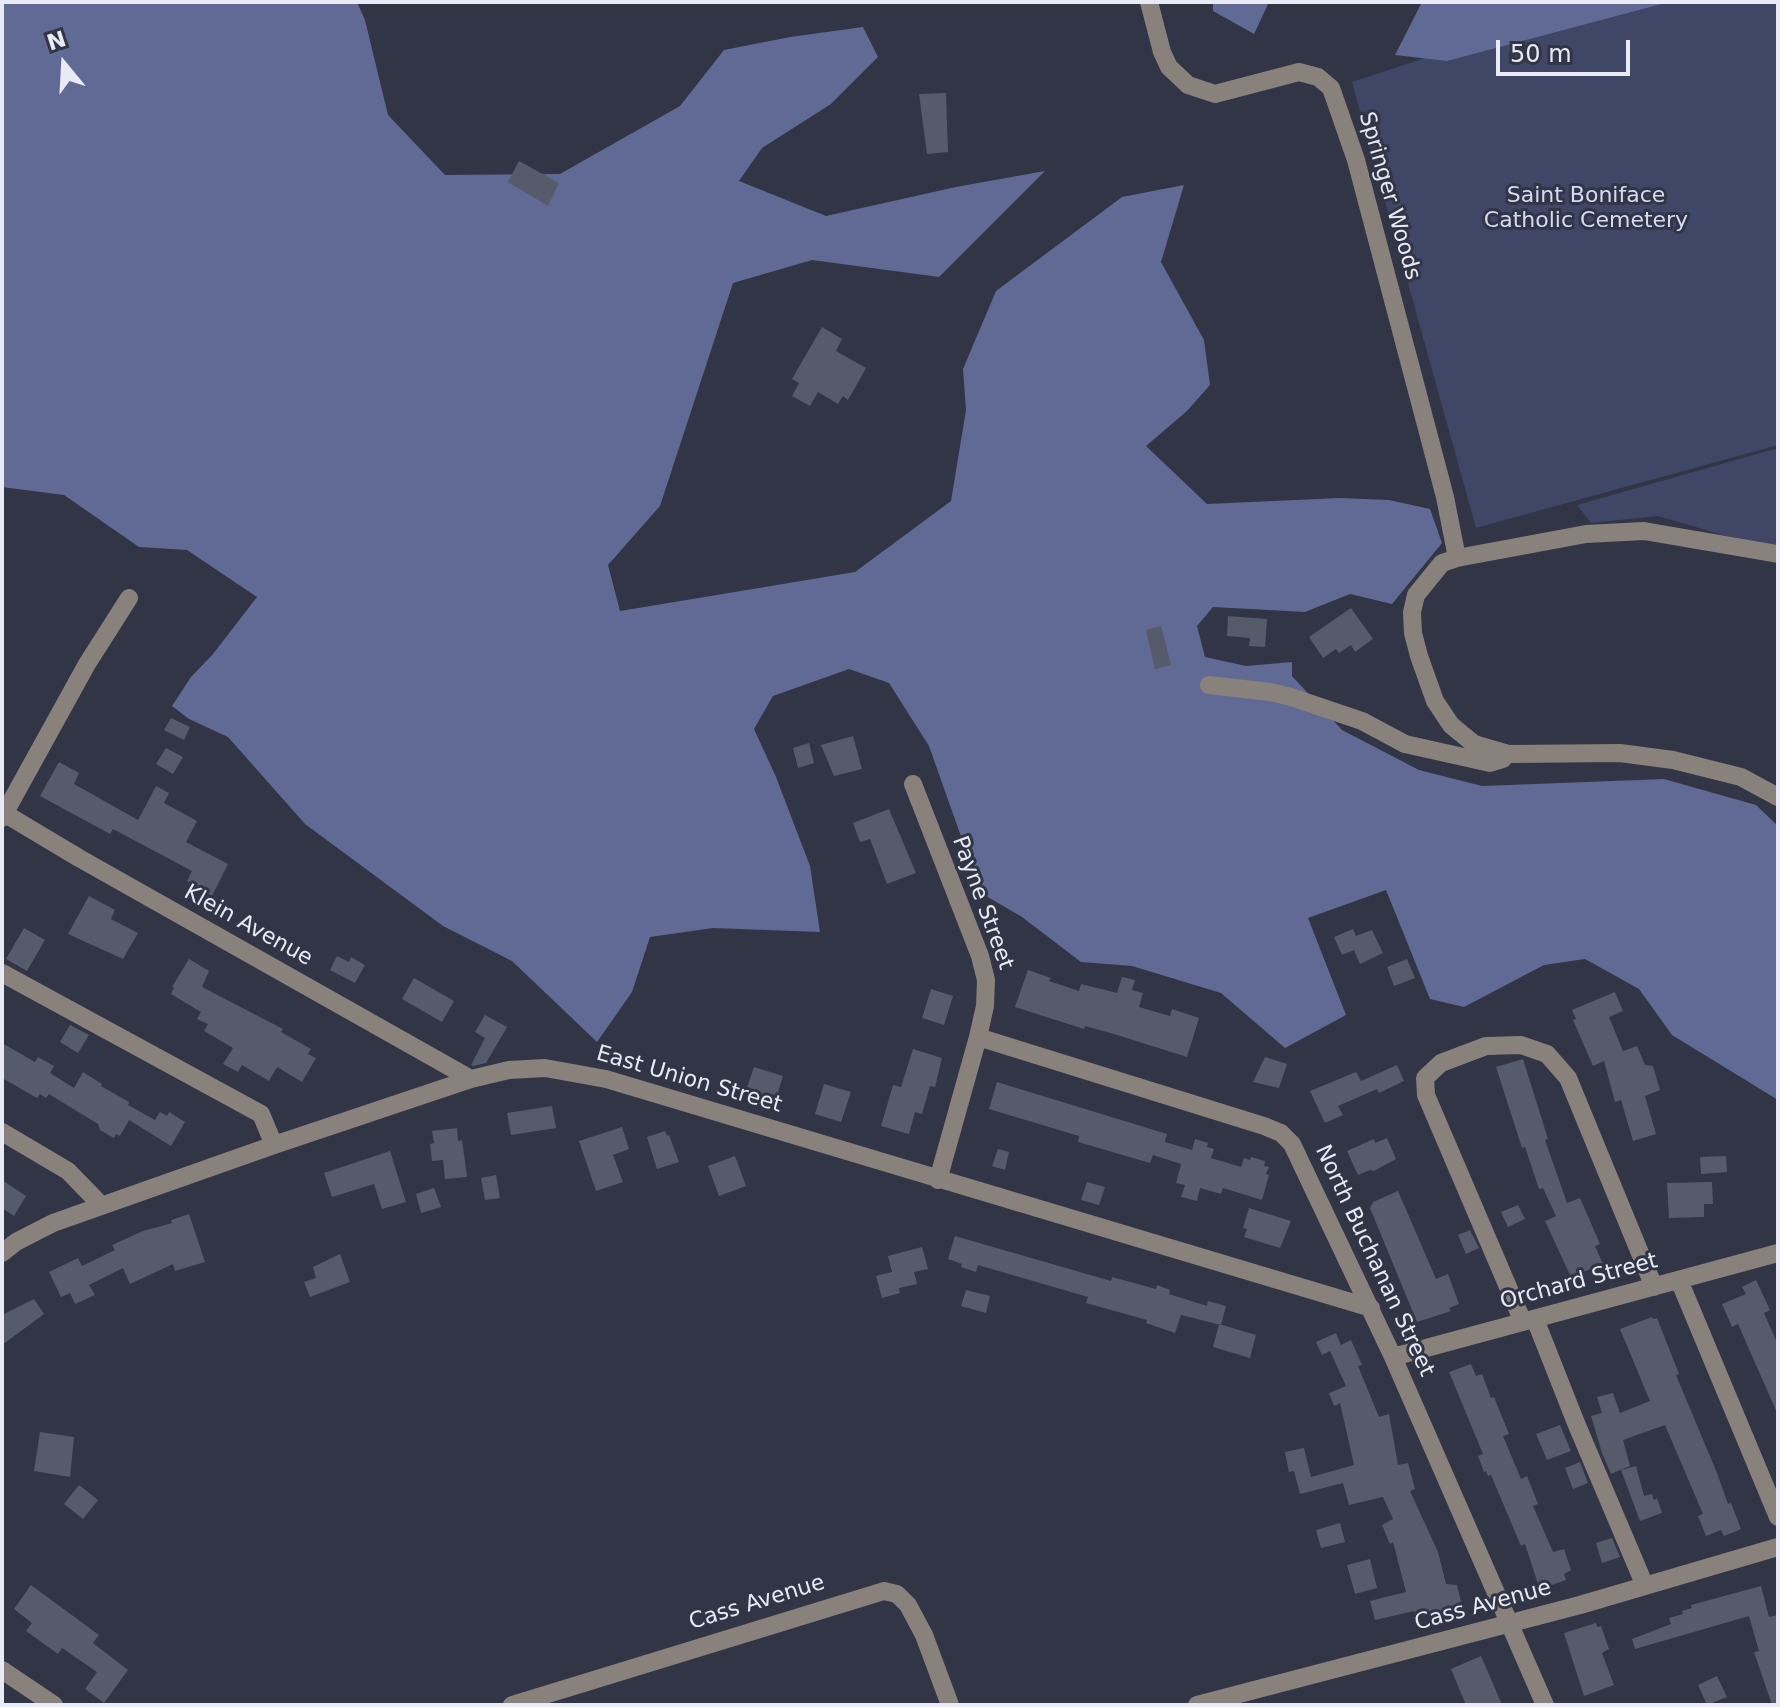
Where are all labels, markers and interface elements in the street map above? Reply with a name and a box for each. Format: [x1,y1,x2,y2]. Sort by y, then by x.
north arrow [24,24,104,104]
scale bar [1500,24,1634,74]
text: N [44,26,69,55]
text: 50 m [1510,40,1572,68]
street label: Springer Woods [1352,109,1426,283]
park label: Saint Boniface Catholic Cemetery [1484,183,1688,234]
street label: Payne Street [946,833,1018,973]
street label: Klein Avenue [179,880,317,972]
street label: East Union Street [593,1041,785,1119]
street label: North Buchanan Street [1309,1141,1439,1381]
street label: Orchard Street [1497,1248,1661,1316]
street label: Cass Avenue [686,1570,828,1636]
street label: Cass Avenue [1412,1575,1554,1637]

